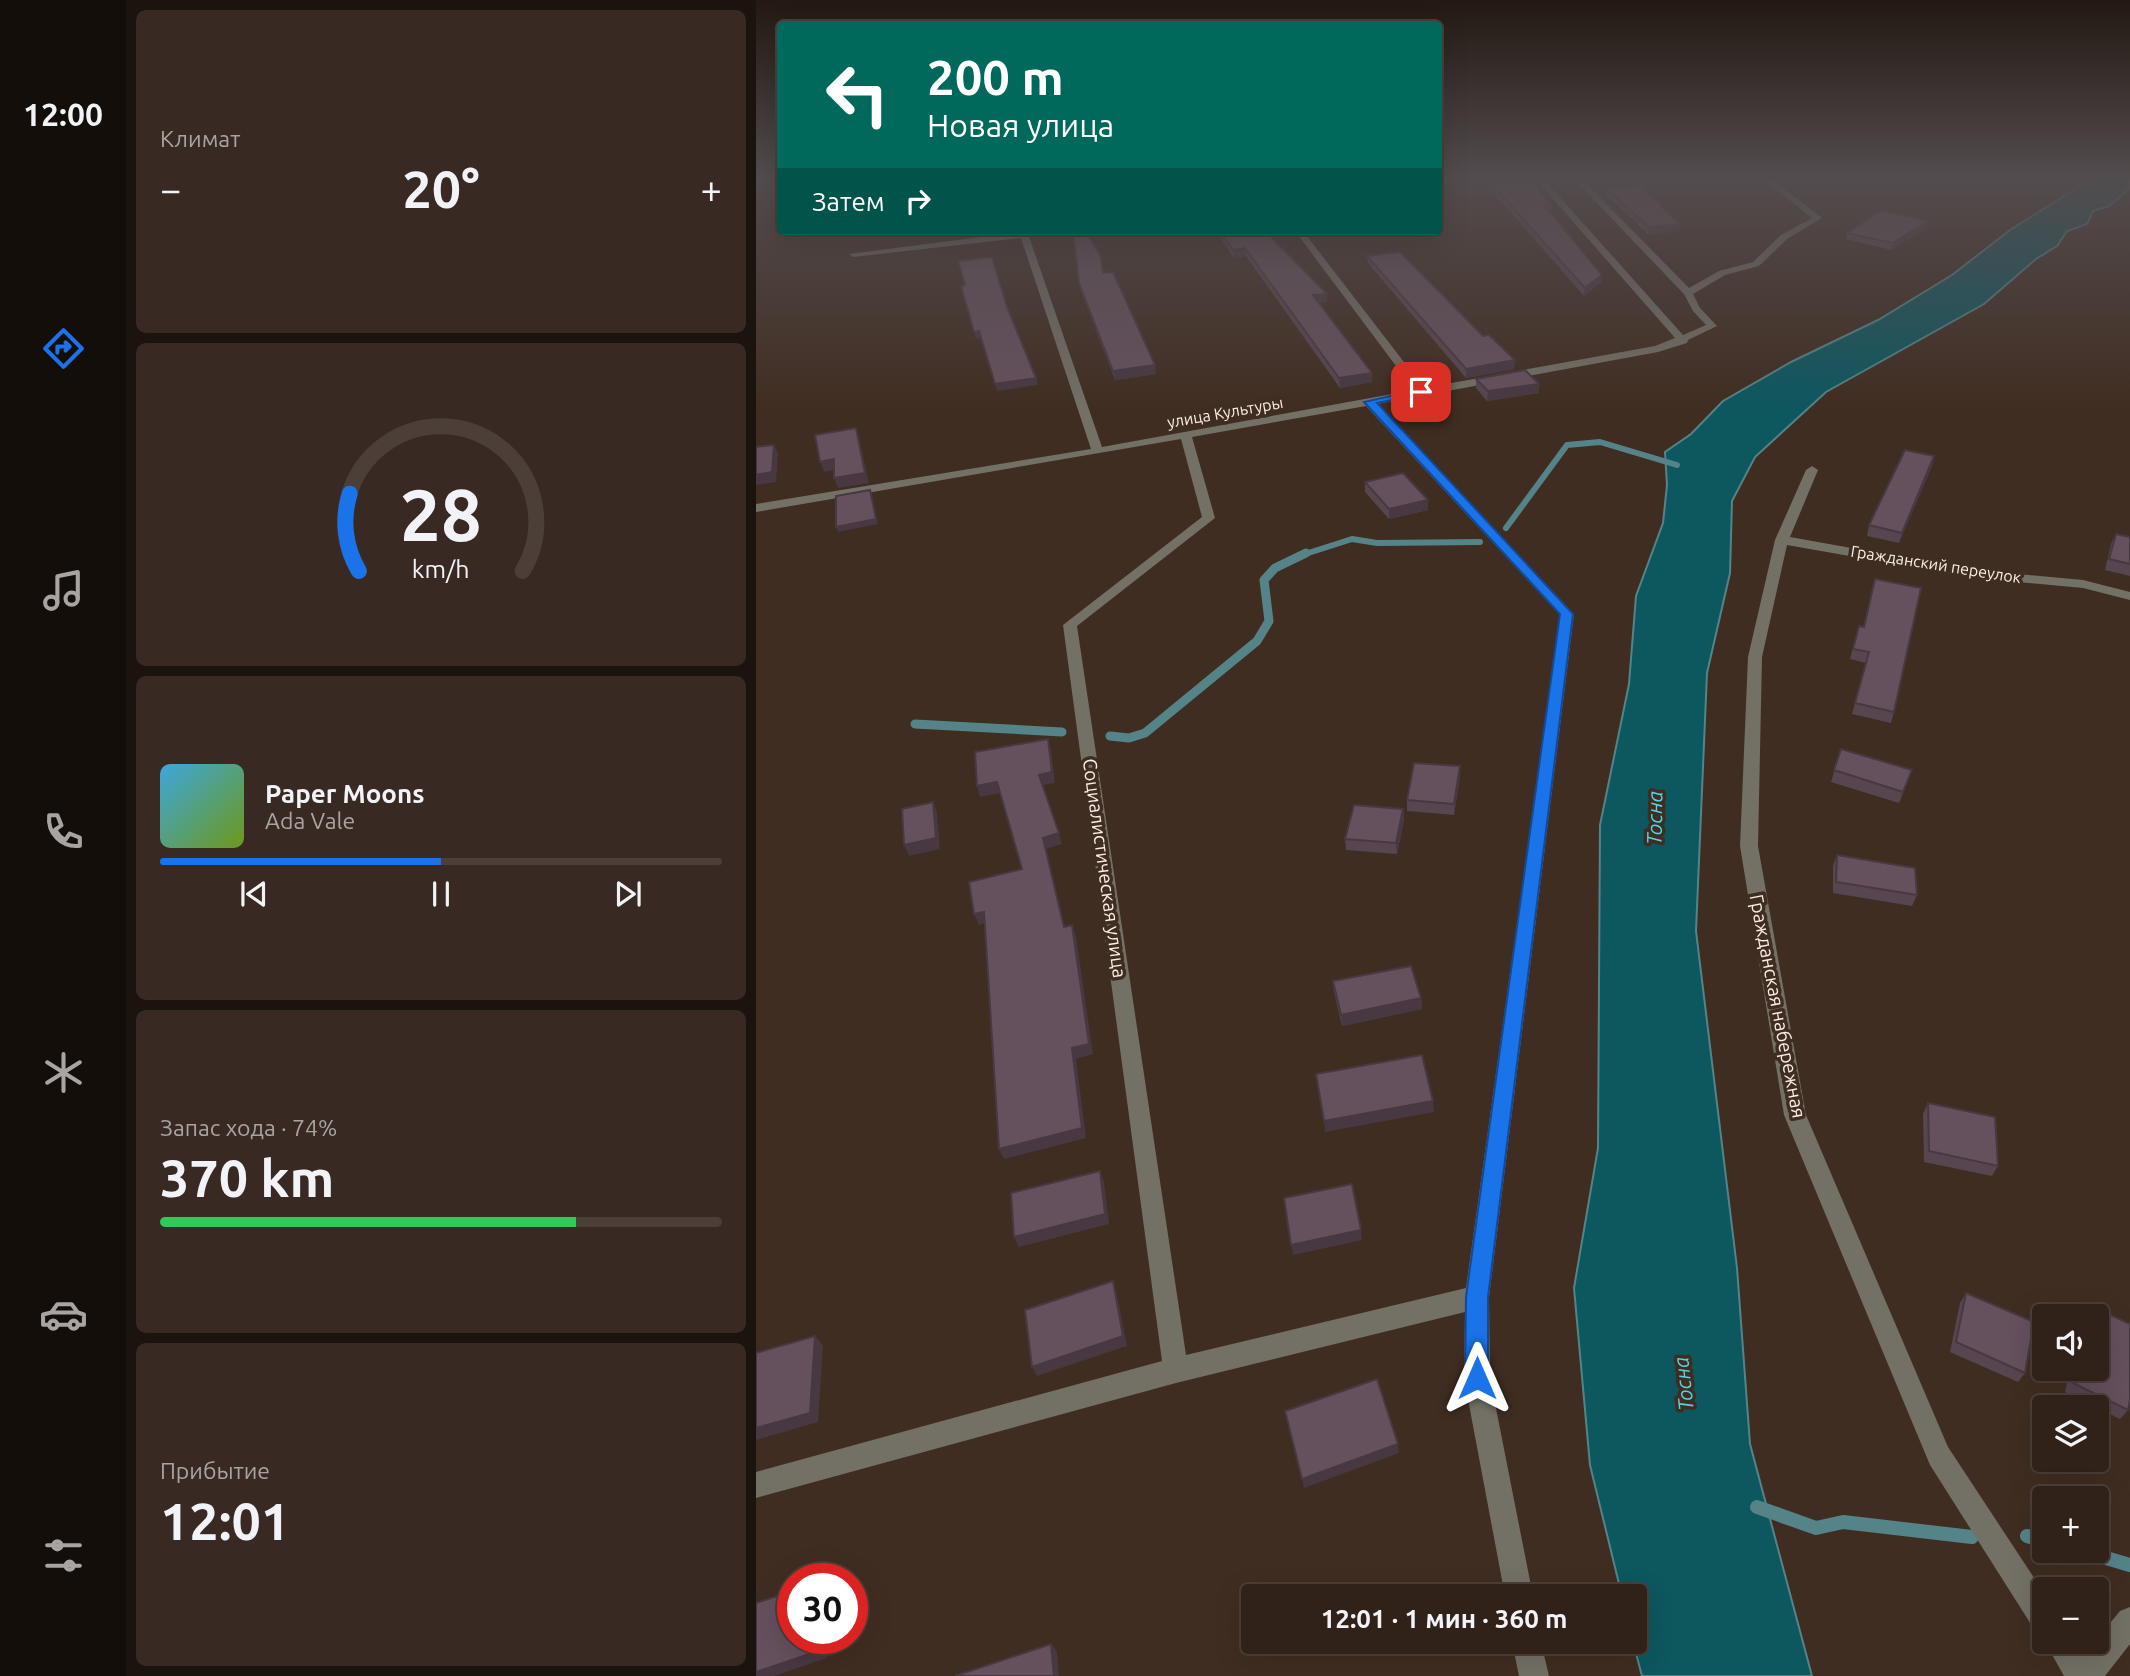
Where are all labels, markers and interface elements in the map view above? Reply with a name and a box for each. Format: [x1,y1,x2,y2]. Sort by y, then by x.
icon: left [812,49,903,140]
text: 200 m [927,49,1064,104]
text: 12:00 [23,96,103,132]
text: Новая улица [927,107,1114,143]
text: Климат [160,126,240,151]
text: 20° [402,160,480,218]
text: − [160,168,181,210]
text: + [701,168,722,210]
icon: right [899,182,937,220]
text: Затем [812,187,885,216]
icon: directions [39,324,88,373]
pin [1391,362,1451,422]
icon: arrive [1402,373,1440,411]
street label: улица Культуры [1166,393,1284,431]
text: 28 [400,473,482,555]
street label: Гражданский переулок [1849,542,2023,586]
text: km/h [412,555,470,583]
icon: music [39,566,88,615]
street label: Социалистическая улица [1079,757,1131,979]
text: Paper Moons [265,779,424,808]
water label: Тосна [1642,791,1666,845]
icon: phone [39,807,88,856]
text: Ada Vale [265,808,355,833]
icon: previous [235,875,273,913]
icon: pause [422,875,460,913]
icon: next [609,875,647,913]
street label: Гражданская набережная [1745,892,1811,1120]
icon: climate [39,1048,88,1097]
text: Запас хода · 74% [160,1115,337,1140]
text: 370 km [160,1149,334,1207]
icon: car [39,1290,88,1339]
map controls [2032,1304,2109,1654]
button: sound [2032,1304,2109,1381]
position arrow [1440,1341,1514,1415]
water label: Тосна [1668,1356,1698,1412]
button: layers [2032,1395,2109,1472]
text: Прибытие [160,1458,270,1483]
button: + [2032,1486,2109,1563]
text: 12:01 [160,1492,290,1550]
icon: filters [39,1531,88,1580]
speed limit sign: 30 [777,1563,868,1654]
button: − [2032,1577,2109,1654]
text: 12:01 · 1 мин · 360 m [1321,1604,1567,1633]

